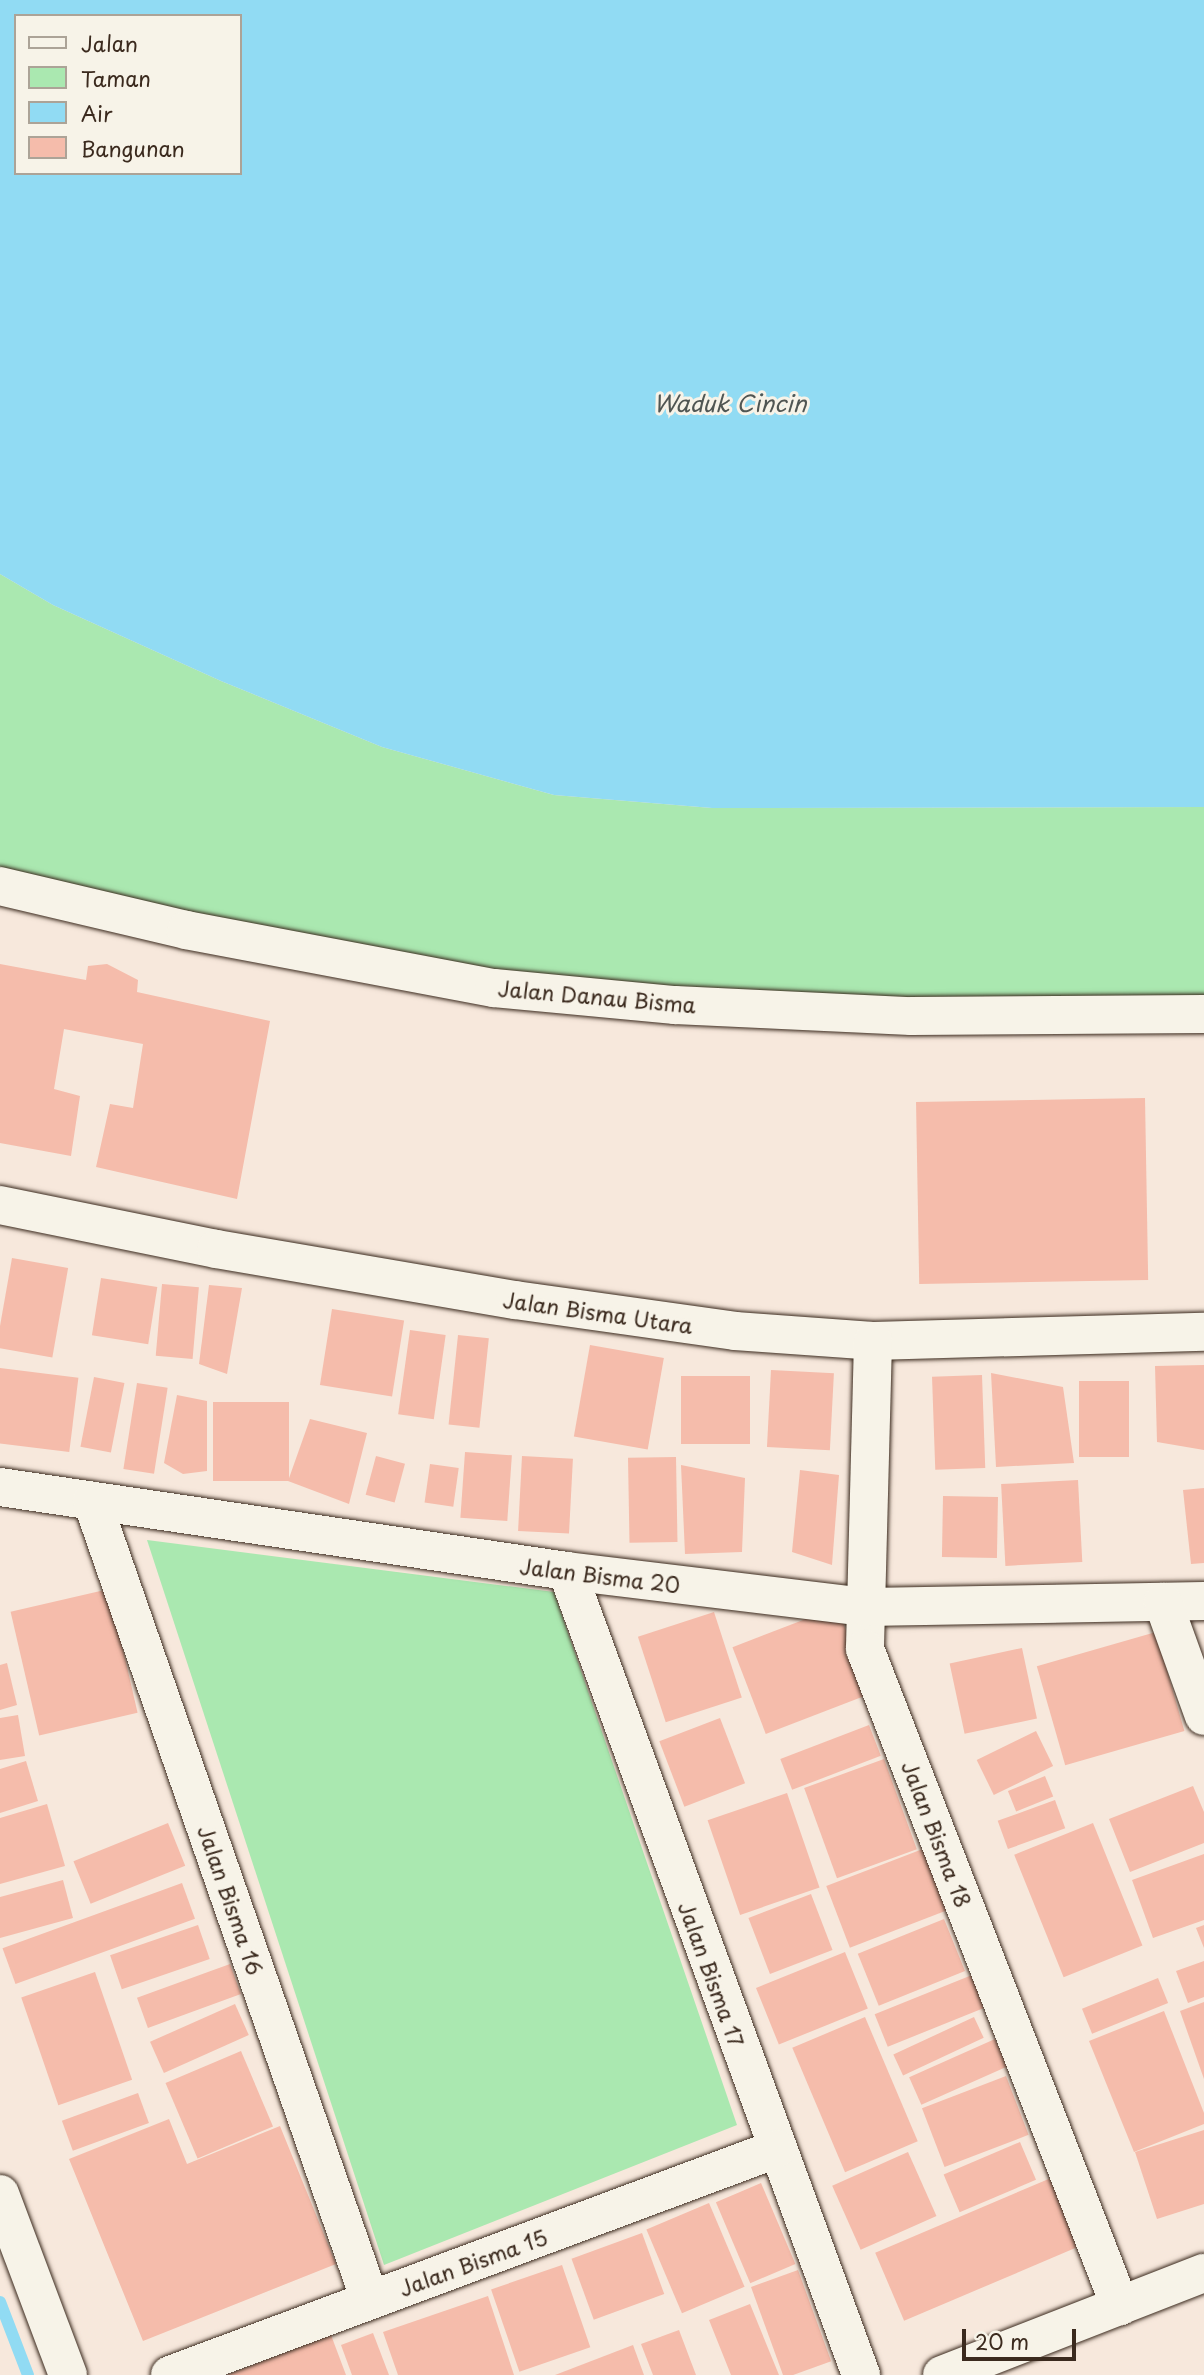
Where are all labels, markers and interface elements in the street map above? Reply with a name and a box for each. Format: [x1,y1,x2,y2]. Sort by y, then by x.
legend [14,14,242,175]
text: Jalan [81,27,138,59]
text: Taman [81,62,151,94]
text: Air [81,97,112,129]
text: Bangunan [81,132,185,164]
water label: Waduk Cincin [653,389,807,417]
street label: Jalan Danau Bisma [496,975,698,1017]
street label: Jalan Bisma Utara [501,1286,695,1338]
street label: Jalan Bisma 20 [518,1553,682,1597]
street label: Jalan Bisma 18 [897,1757,977,1911]
street label: Jalan Bisma 16 [194,1822,268,1978]
street label: Jalan Bisma 17 [674,1898,750,2050]
street label: Jalan Bisma 15 [396,2224,550,2300]
scale bar [966,2316,1080,2360]
text: 20 m [975,2325,1029,2357]

